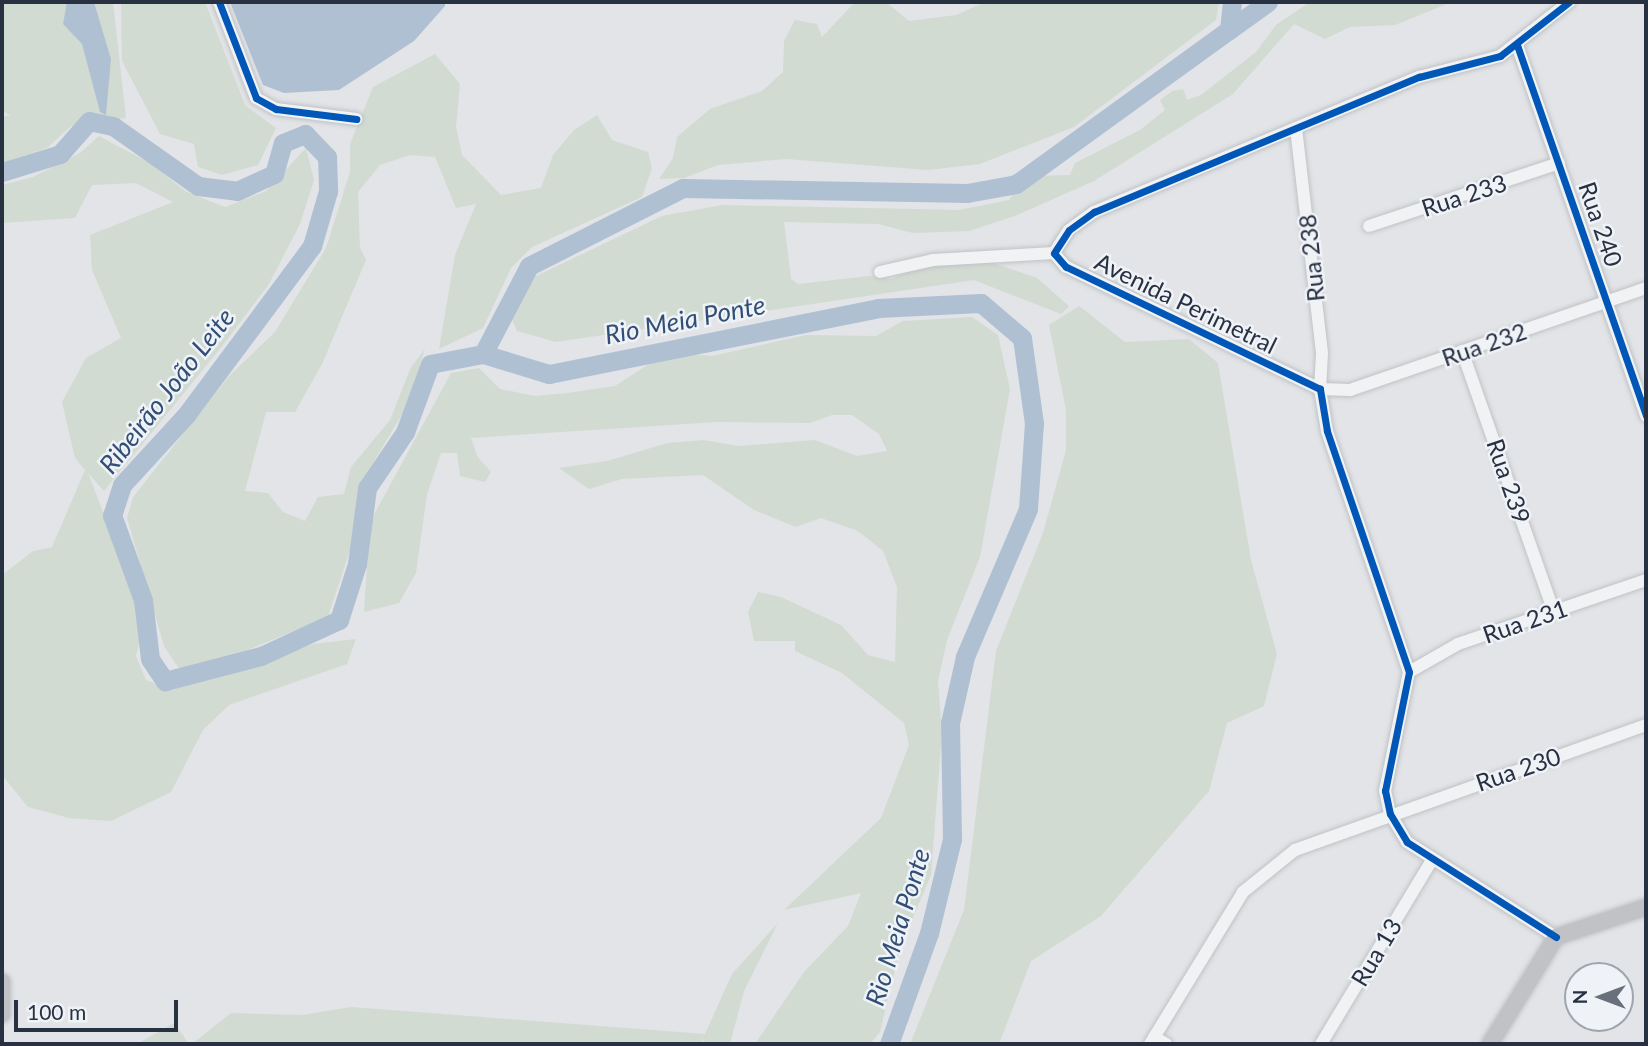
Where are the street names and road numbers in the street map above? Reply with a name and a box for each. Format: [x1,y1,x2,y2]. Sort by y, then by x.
street label: Rua 233 [1418,168,1510,222]
street label: Rua 240 [1573,178,1629,270]
street label: Rua 238 [1292,213,1330,303]
street label: Avenida Perimetral [1090,247,1282,359]
street label: Rua 232 [1438,316,1530,372]
street label: Rua 239 [1481,435,1537,527]
street label: Rua 231 [1479,593,1571,649]
street label: Rua 230 [1472,741,1564,797]
street label: Rua 13 [1345,913,1407,991]

